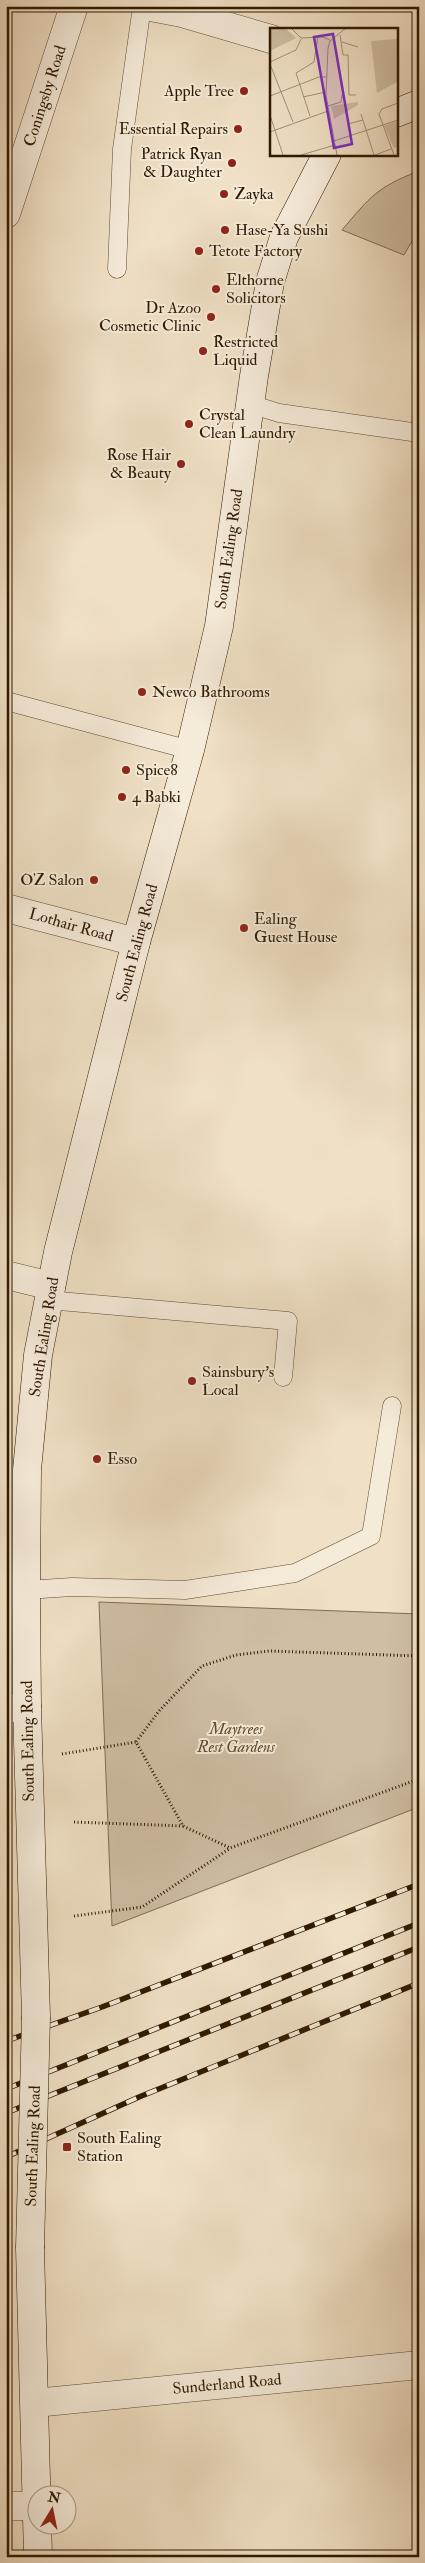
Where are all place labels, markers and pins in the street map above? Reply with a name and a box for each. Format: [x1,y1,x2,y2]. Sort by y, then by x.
place label: Apple Tree [163,81,234,102]
marker: Apple Tree [238,85,250,97]
place label: Essential Repairs [119,119,228,140]
marker: Essential Repairs [232,123,244,135]
place label: Patrick Ryan & Daughter [141,144,222,182]
marker: Patrick Ryan & Daughter [226,157,238,169]
place label: Zayka [234,184,274,204]
marker: Zayka [218,188,230,200]
place label: Hase-Ya Sushi [235,220,328,240]
marker: Hase-Ya Sushi [219,224,231,236]
place label: Tetote Factory [209,241,303,261]
marker: Tetote Factory [193,245,205,257]
place label: Elthorne Solicitors [226,270,286,308]
marker: Elthorne Solicitors [210,283,222,295]
place label: Dr Azoo Cosmetic Clinic [99,298,202,336]
marker: Dr Azoo Cosmetic Clinic [205,311,217,323]
place label: Restricted Liquid [213,332,278,370]
marker: Restricted Liquid [197,345,209,357]
place label: Crystal Clean Laundry [199,405,296,443]
marker: Crystal Clean Laundry [183,418,195,430]
place label: Rose Hair & Beauty [107,445,172,483]
marker: Rose Hair & Beauty [175,458,187,470]
place label: Newco Bathrooms [152,682,270,702]
marker: Newco Bathrooms [136,686,148,698]
place label: Spice8 [136,760,178,781]
marker: Spice8 [120,764,132,776]
place label: 4 Babki [132,787,181,807]
marker: 4 Babki [116,791,128,803]
place label: OZ Salon [20,870,84,890]
marker: OZ Salon [88,874,100,886]
place label: Ealing Guest House [254,909,338,947]
marker: Ealing Guest House [238,922,250,934]
place label: Sainsbury's Local [202,1362,274,1400]
marker: Sainsbury's Local [186,1375,198,1387]
place label: Esso [107,1449,137,1469]
marker: Esso [91,1453,103,1465]
place label: South Ealing Station [77,2128,162,2166]
marker: South Ealing Station [61,2141,73,2153]

